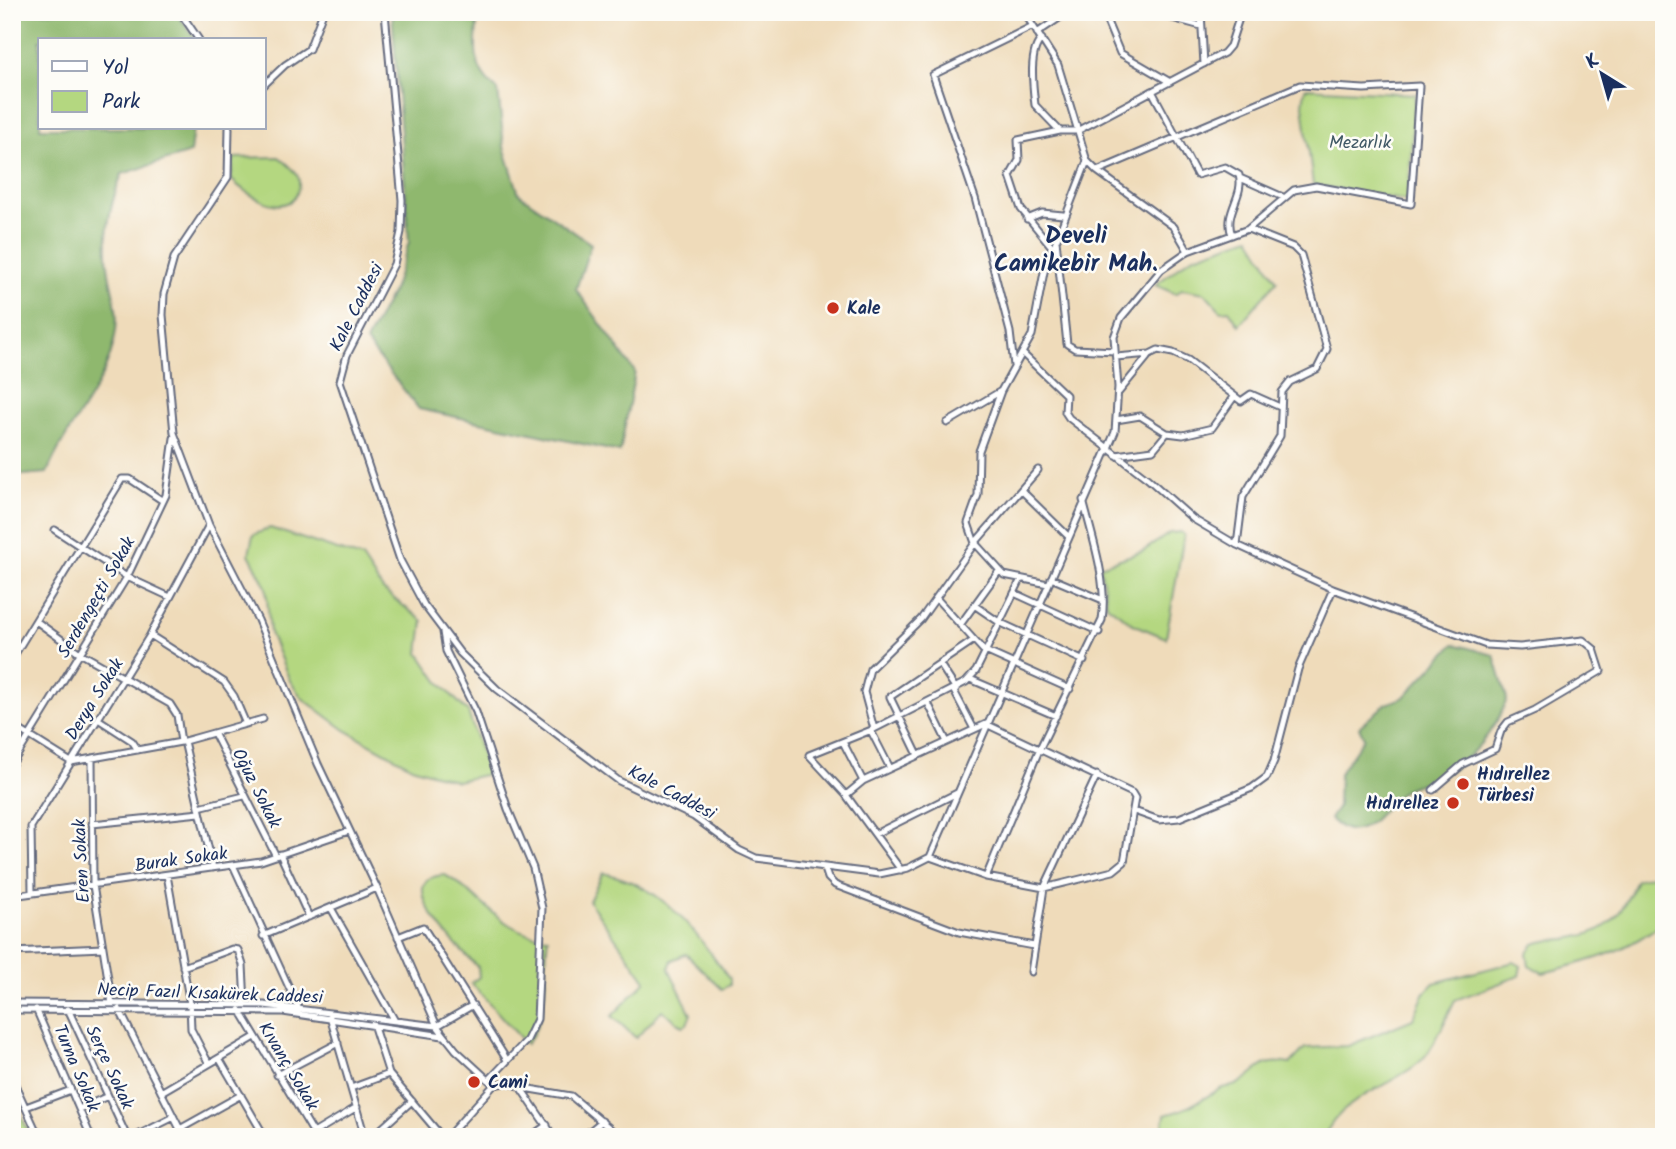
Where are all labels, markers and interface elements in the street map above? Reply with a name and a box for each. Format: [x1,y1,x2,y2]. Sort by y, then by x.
legend [38,38,266,130]
north arrow [1568,38,1638,108]
text: K [1579,47,1607,77]
text: Yol [102,52,129,85]
text: Park [102,86,140,119]
park label: Mezarlık [1329,129,1392,158]
district label: Develi Camikebir Mah. [994,217,1158,284]
street label: Kale Caddesi [323,258,392,357]
place label: Kale [847,295,881,324]
marker: Kale [825,300,841,316]
street label: Serdengeçti Sokak [51,531,144,664]
street label: Derya Sokak [58,652,132,747]
street label: Oğuz Sokak [223,744,288,834]
street label: Kale Caddesi [622,758,721,829]
place label: Hıdırellez Türbesi [1477,761,1550,811]
marker: Hıdırellez Türbesi [1455,776,1471,792]
place label: Hıdırellez [1366,790,1439,819]
marker: Hıdırellez [1445,795,1461,811]
street label: Eren Sokak [66,817,99,904]
street label: Burak Sokak [133,840,230,881]
street label: Necip Fazıl Kısakürek Caddesi [97,976,324,1013]
street label: Kıvanç Sokak [250,1017,326,1117]
street label: Turna Sokak [44,1020,107,1117]
street label: Serçe Sokak [76,1021,141,1115]
place label: Cami [488,1069,528,1098]
marker: Cami [466,1074,482,1090]

